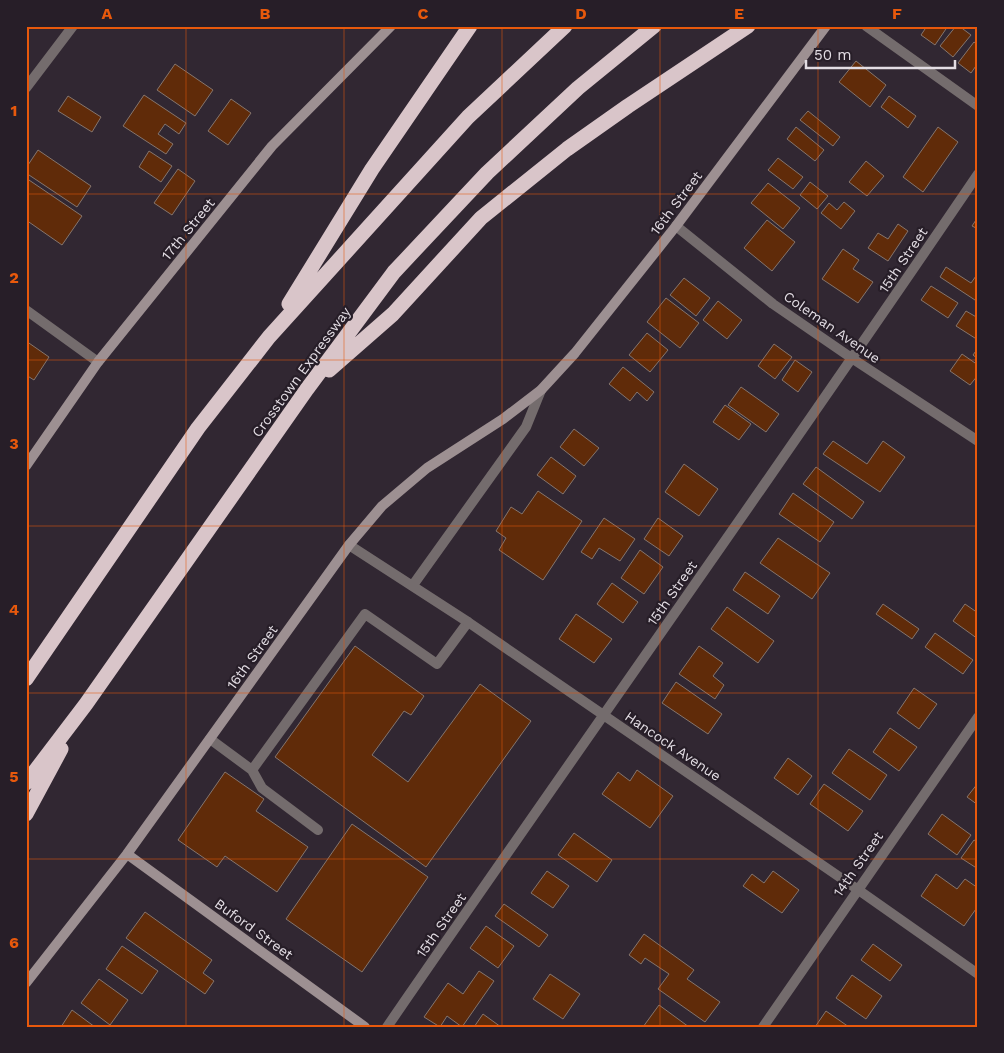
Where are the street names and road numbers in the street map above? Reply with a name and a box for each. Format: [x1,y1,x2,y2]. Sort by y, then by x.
street label: 16th Street [647,168,705,238]
street label: 17th Street [158,195,218,263]
street label: 15th Street [875,224,931,296]
street label: Coleman Avenue [781,288,883,366]
street label: Crosstown Expressway [248,303,354,440]
street label: 15th Street [644,558,700,628]
street label: 16th Street [223,622,281,692]
street label: Hancock Avenue [622,708,724,784]
street label: 14th Street [830,828,886,899]
street label: 15th Street [413,890,469,960]
street label: Buford Street [212,895,296,963]

